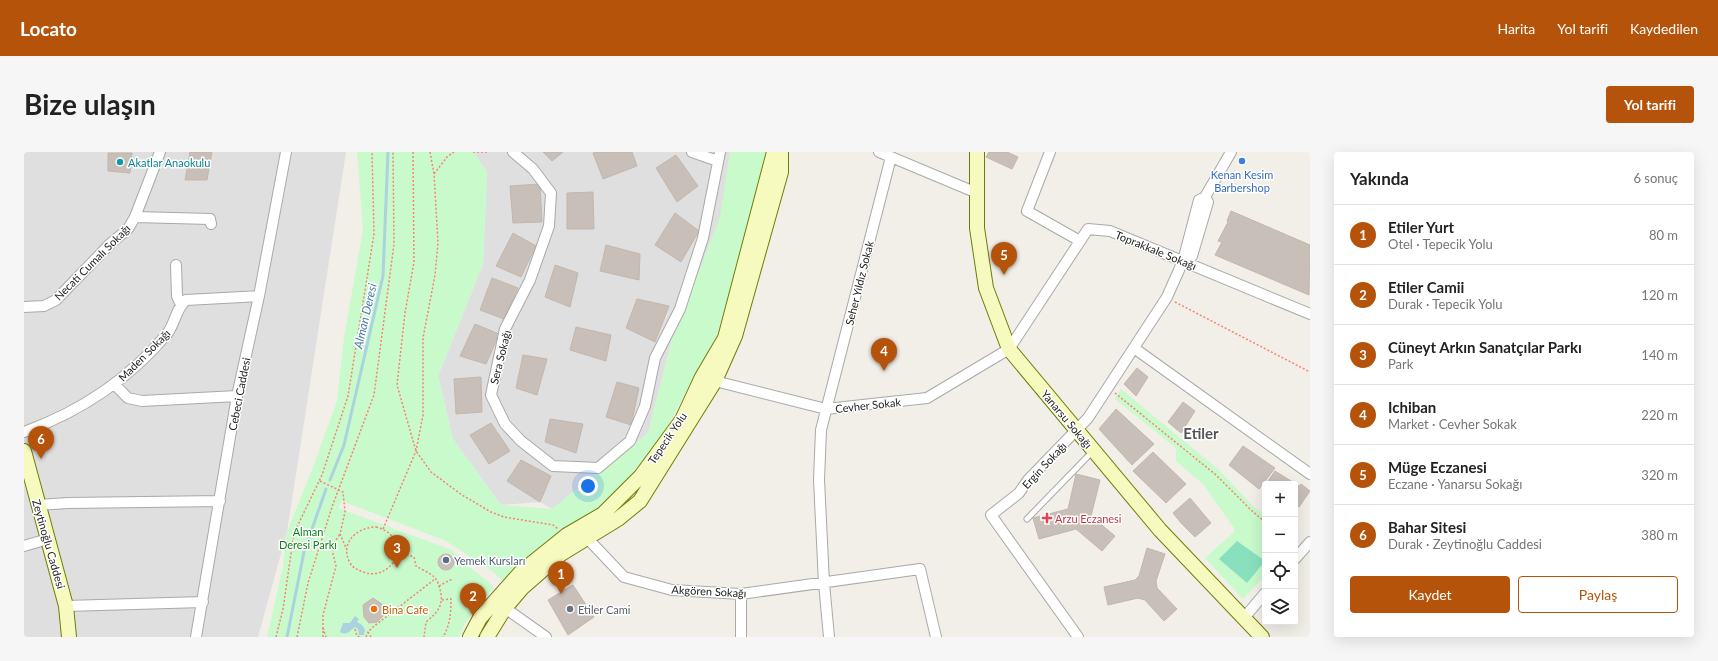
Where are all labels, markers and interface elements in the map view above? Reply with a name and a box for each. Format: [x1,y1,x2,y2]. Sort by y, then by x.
text: Locato [20,17,77,40]
text: Harita [1497,20,1535,37]
text: Yol tarifi [1557,20,1608,37]
text: Kaydedilen [1630,20,1698,37]
button: Yol tarifi [1606,86,1694,123]
text: Bize ulaşın [24,87,156,121]
place label: Akatlar Anaokulu [128,156,210,169]
marker: Kenan Kesim Barbershop [1237,156,1247,166]
marker: Akatlar Anaokulu [115,157,125,167]
place label: Kenan Kesim Barbershop [1211,168,1273,194]
text: Yakında [1350,168,1409,189]
text: 6 sonuç [1633,170,1678,186]
text: Etiler Yurt [1388,218,1454,236]
street label: Necati Cumalı Sokağı [51,221,133,303]
text: 1 [1359,227,1367,243]
text: 80 m [1649,227,1678,243]
street label: Toprakkale Sokağı [1114,228,1198,272]
text: Otel · Tepecik Yolu [1388,236,1493,252]
street label: Seher Yıldız Sokak [842,239,876,327]
pin: 5 [991,242,1017,275]
text: Etiler Camii [1388,278,1464,296]
water label: Alman Deresi [350,282,380,351]
text: 2 [1359,287,1367,303]
text: 120 m [1641,287,1678,303]
text: Durak · Tepecik Yolu [1388,296,1503,312]
street label: Maden Sokağı [115,326,173,384]
street label: Sera Sokağı [487,328,513,386]
pin: 4 [871,338,897,371]
text: Cüneyt Arkın Sanatçılar Parkı [1388,338,1582,356]
text: 3 [1359,347,1367,363]
text: 140 m [1641,347,1678,363]
street label: Cebeci Caddesi [226,356,253,432]
text: Park [1388,356,1413,372]
street label: Yanarsu Sokağı [1039,387,1095,451]
street label: Cevher Sokak [835,395,902,415]
text: Ichiban [1388,398,1436,416]
text: 4 [1359,407,1367,423]
text: 220 m [1641,407,1678,423]
street label: Tepecik Yolu [645,410,689,466]
text: Market · Cevher Sokak [1388,416,1517,432]
district label: Etiler [1183,424,1219,442]
pin: 6 [28,426,54,459]
street label: Ergin Sokağı [1019,439,1069,491]
text: Müge Eczanesi [1388,458,1487,476]
text: 5 [1359,467,1367,483]
text: 320 m [1641,467,1678,483]
your location [578,476,598,496]
text: Eczane · Yanarsu Sokağı [1388,476,1522,492]
map controls [1262,481,1298,625]
button: + [1262,481,1298,517]
street label: Zeytinoğlu Caddesi [30,498,68,591]
place label: Arzu Eczanesi [1055,512,1122,525]
marker: Arzu Eczanesi [1042,513,1052,523]
button: − [1262,517,1298,553]
text: Bahar Sitesi [1388,518,1466,536]
park label: Alman Deresi Parkı [279,525,337,551]
text: 6 [1359,527,1367,543]
text: 380 m [1641,527,1678,543]
pin: 3 [384,535,410,568]
text: Durak · Zeytinoğlu Caddesi [1388,536,1542,552]
button: locate [1262,553,1298,589]
place label: Yemek Kursları [454,554,525,567]
marker: Yemek Kursları [441,555,451,565]
pin: 1 [548,561,574,594]
button: Kaydet [1350,576,1510,613]
button: Paylaş [1518,576,1678,613]
pin: 2 [460,583,486,616]
street label: Akgören Sokağı [671,583,747,599]
button: layers [1262,589,1298,625]
place label: Bina Cafe [382,603,428,616]
place label: Etiler Cami [578,603,631,616]
marker: Bina Cafe [369,604,379,614]
marker: Etiler Cami [565,604,575,614]

